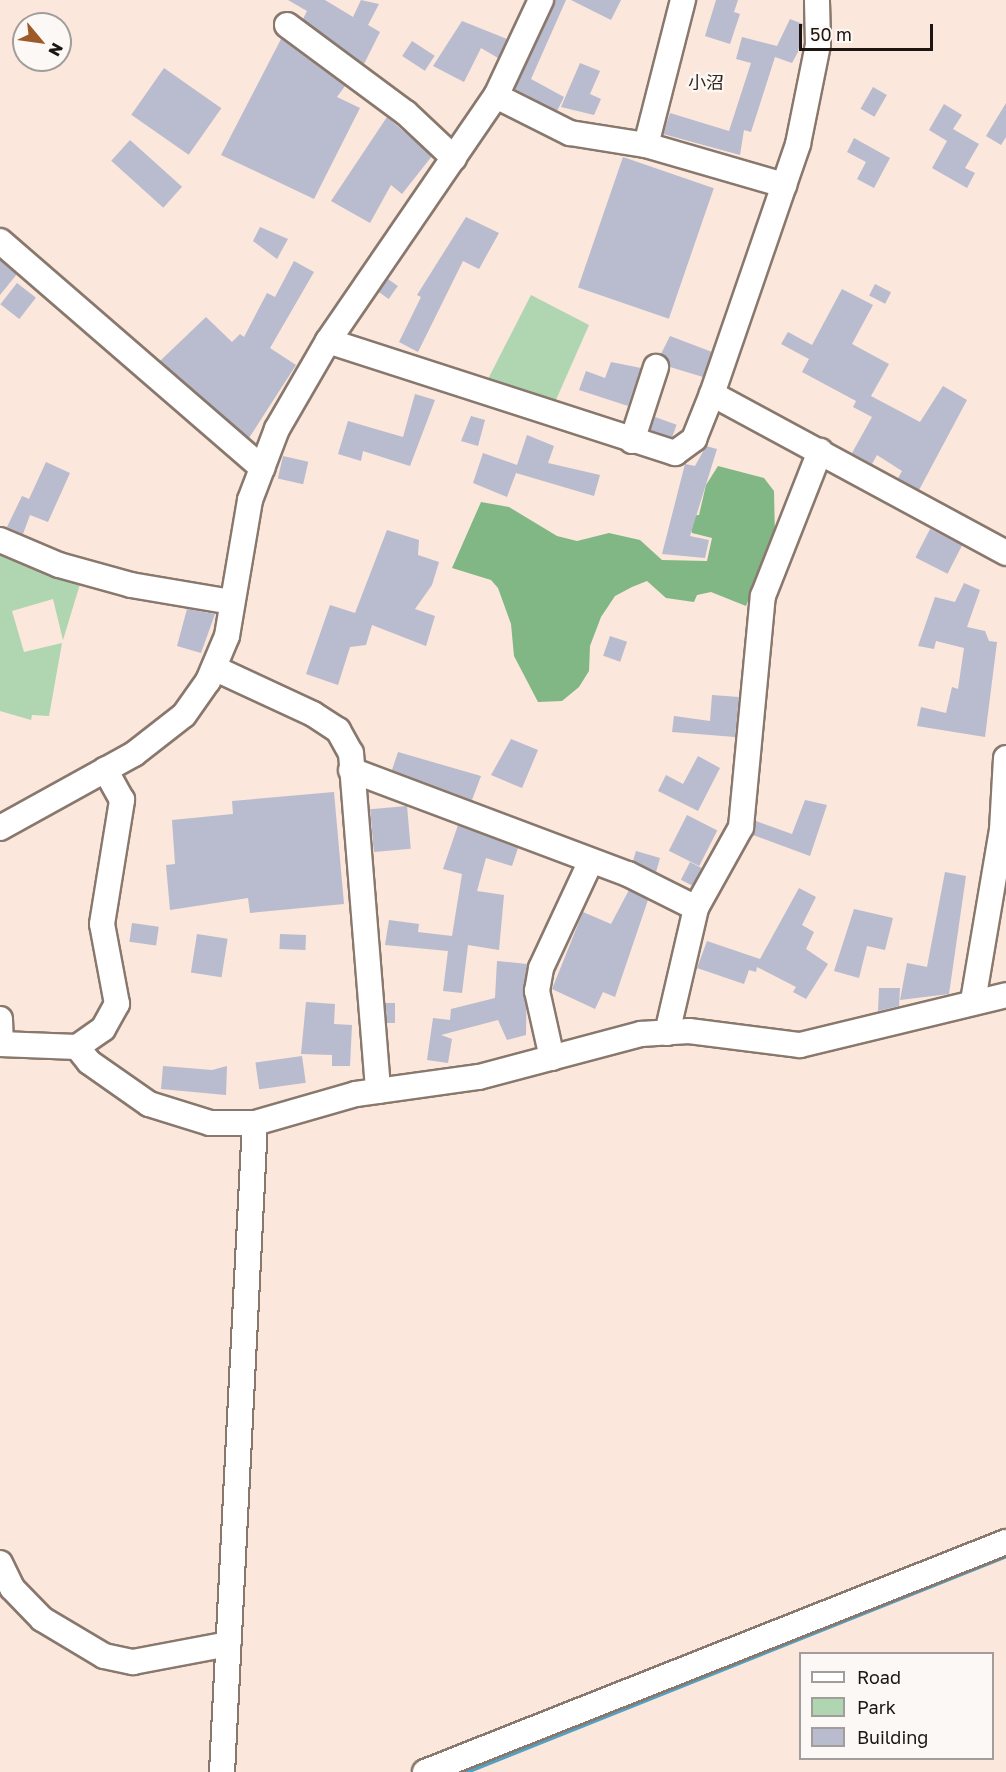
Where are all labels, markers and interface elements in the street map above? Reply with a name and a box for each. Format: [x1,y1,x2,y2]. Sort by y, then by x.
north arrow [12,12,72,72]
scale bar [802,12,936,50]
text: 50 m [810,23,852,45]
text: N [44,40,68,60]
district label: 小沼 [688,71,724,93]
legend [799,1652,994,1760]
text: Road [857,1666,901,1688]
text: Park [857,1696,896,1718]
text: Building [857,1726,928,1748]

